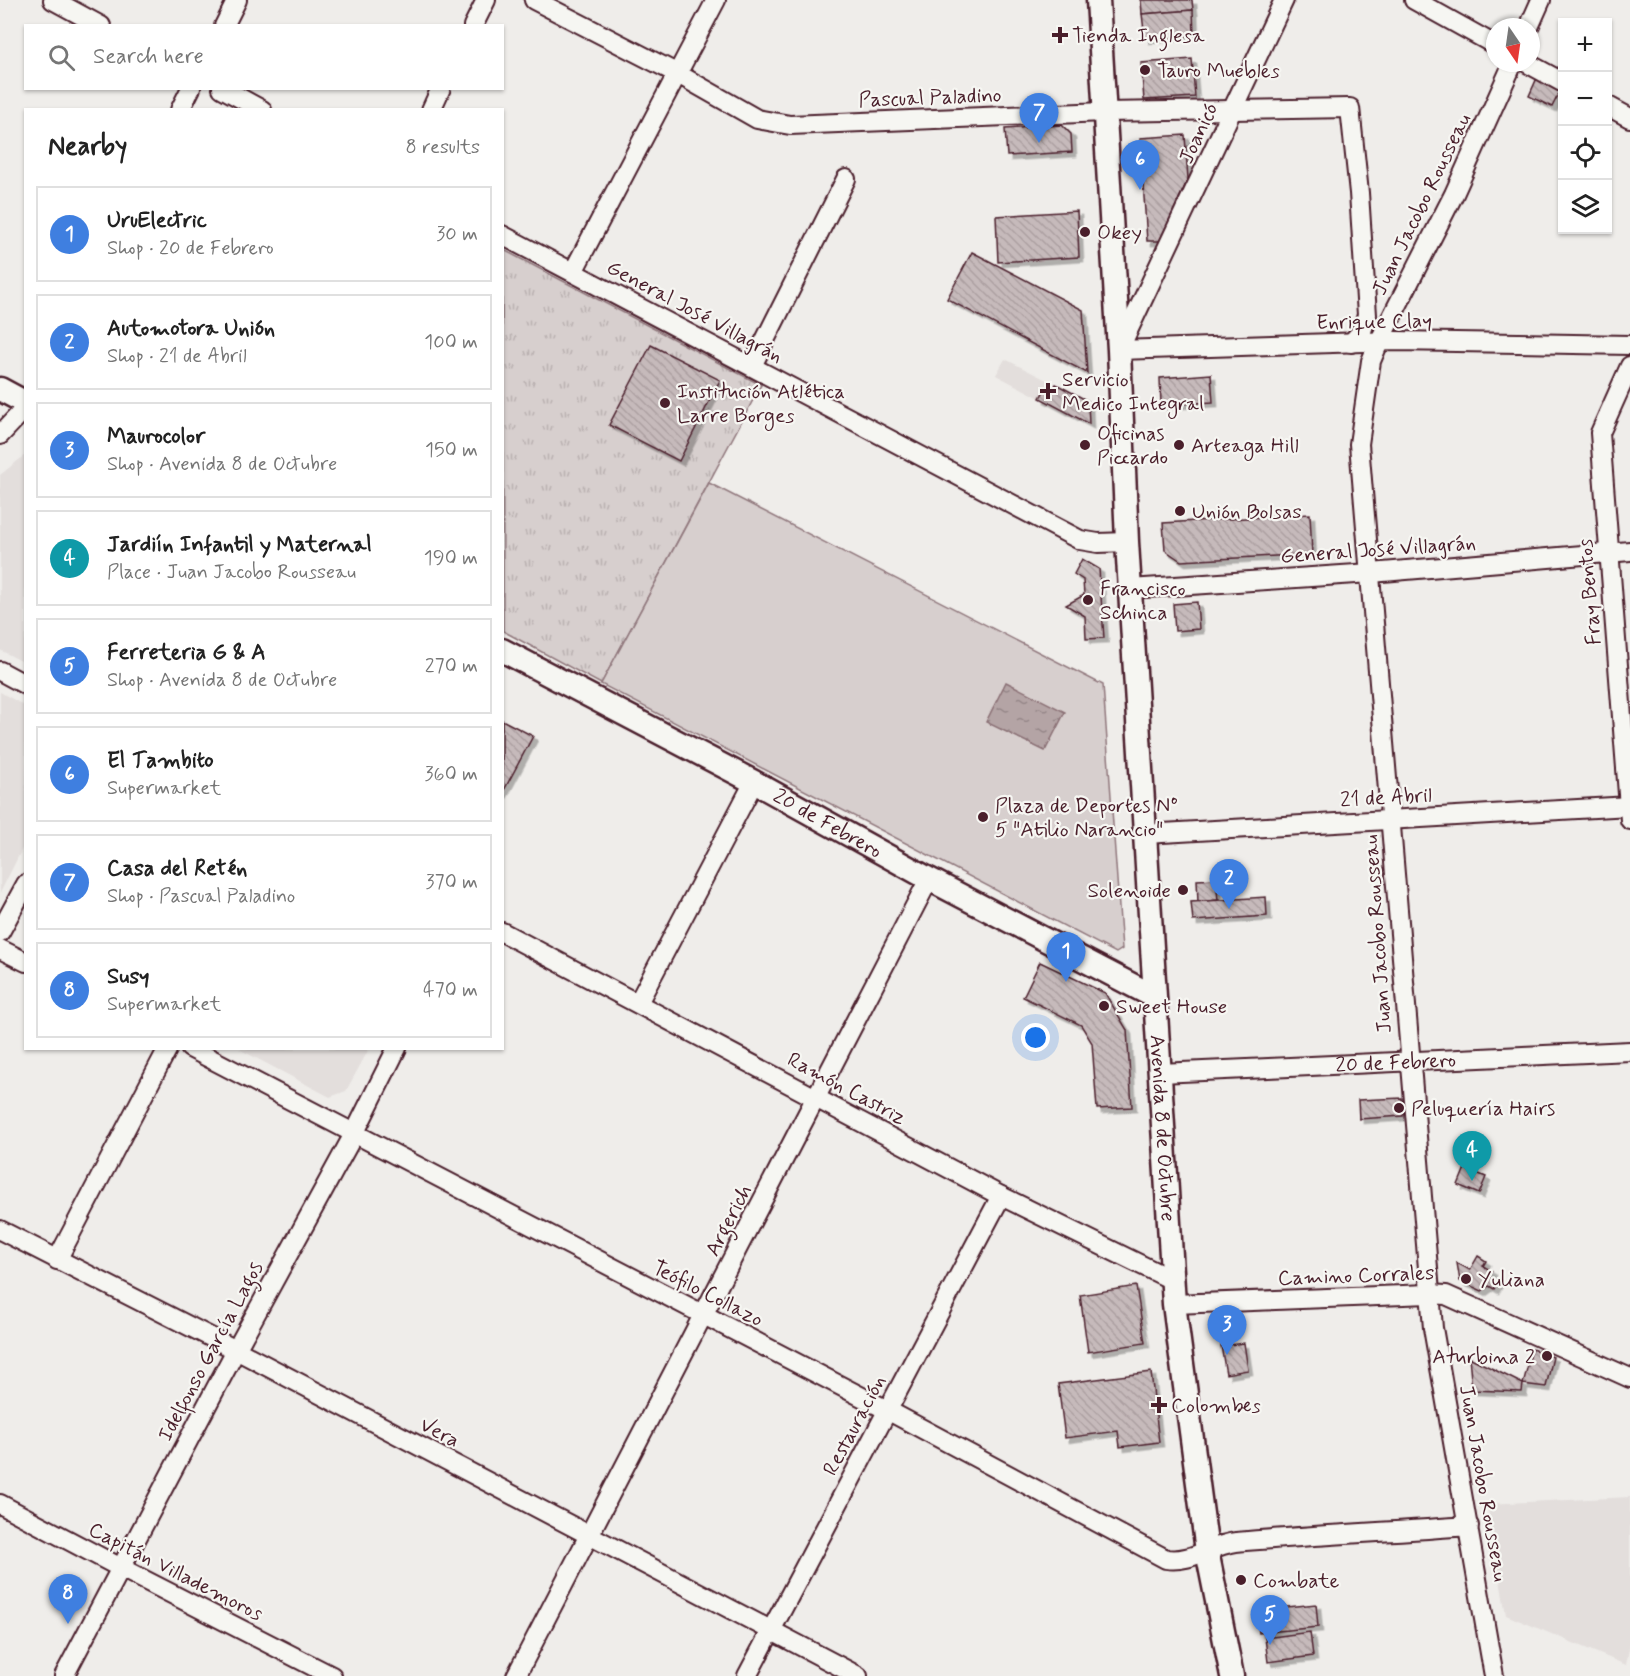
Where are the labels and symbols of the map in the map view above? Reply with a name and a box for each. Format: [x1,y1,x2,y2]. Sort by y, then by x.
north arrow [1486,18,1540,72]
place label: Tienda Inglesa [1072,22,1205,52]
marker: Tienda Inglesa [1053,28,1067,42]
place label: Tauro Muebles [1157,57,1280,85]
marker: Tauro Muebles [1138,63,1152,77]
street label: Pascual Paladino [858,82,1002,114]
pin: 7 [1020,94,1058,143]
street label: Joanicó [1173,98,1225,168]
street label: Juan Jacobo Rousseau [1366,109,1478,300]
pin: 6 [1120,140,1160,190]
place label: Okey [1097,219,1142,247]
marker: Okey [1078,225,1092,239]
street label: General José Villagrán [601,253,788,370]
street label: Enrique Clay [1316,307,1432,337]
place label: Servicio Medico Integral [1062,366,1204,419]
place label: Institución Atlética Larre Borges [677,378,845,431]
marker: Servicio Medico Integral [1039,382,1057,400]
marker: Institución Atlética Larre Borges [658,396,672,410]
place label: Oficinas Piccardo [1097,420,1168,472]
place label: Arteaga Hill [1191,432,1299,461]
marker: Oficinas Piccardo [1078,438,1092,452]
marker: Arteaga Hill [1172,438,1186,452]
place label: Unión Bolsas [1192,498,1302,526]
marker: Unión Bolsas [1173,504,1187,518]
street label: General José Villagrán [1279,529,1477,571]
street label: Fray Bentos [1571,538,1609,646]
place label: Francisco Schinca [1100,575,1186,627]
marker: Francisco Schinca [1081,593,1095,607]
street label: 20 de Febrero [768,782,887,865]
street label: 21 de Abril [1339,782,1433,814]
place label: Plaza de Deportes Nº 5 "Atilio Narancio" [995,792,1178,844]
marker: Plaza de Deportes Nº 5 "Atilio Narancio" [976,810,990,824]
street label: Juan Jacobo Rousseau [1357,834,1399,1034]
pin: 2 [1210,860,1248,909]
place label: Solenoide [1087,877,1171,905]
marker: Solenoide [1176,883,1190,897]
pin: 1 [1046,932,1086,982]
place label: Sweet House [1116,993,1227,1021]
marker: Sweet House [1097,999,1111,1013]
your location [1021,1023,1050,1052]
street label: Avenida 8 de Octubre [1142,1034,1182,1222]
street label: Ramón Castriz [782,1046,911,1132]
street label: 20 de Febrero [1335,1046,1457,1080]
place label: Peluquería Hairs [1411,1095,1555,1123]
marker: Peluquería Hairs [1392,1101,1406,1115]
pin: 4 [1452,1132,1492,1181]
street label: Argerich [699,1180,761,1262]
street label: Teófilo Collazo [647,1254,768,1334]
street label: Idelfonso García Lagos [152,1257,272,1447]
street label: Camino Corrales [1277,1259,1435,1293]
place label: Yuliana [1478,1266,1545,1294]
marker: Yuliana [1459,1272,1473,1286]
pin: 3 [1208,1306,1246,1355]
place label: Aturbina 2 [1432,1343,1535,1371]
marker: Aturbina 2 [1540,1349,1554,1363]
street label: Restauración [817,1370,893,1481]
street label: Juan Jacobo Rousseau [1452,1383,1514,1584]
place label: Colombes [1171,1392,1261,1420]
marker: Colombes [1152,1398,1166,1412]
street label: Vera [415,1411,464,1455]
street label: Capitán Villademoros [83,1516,268,1628]
place label: Combate [1253,1567,1340,1595]
marker: Combate [1234,1573,1248,1587]
pin: 8 [48,1574,88,1624]
pin: 5 [1250,1596,1290,1645]

